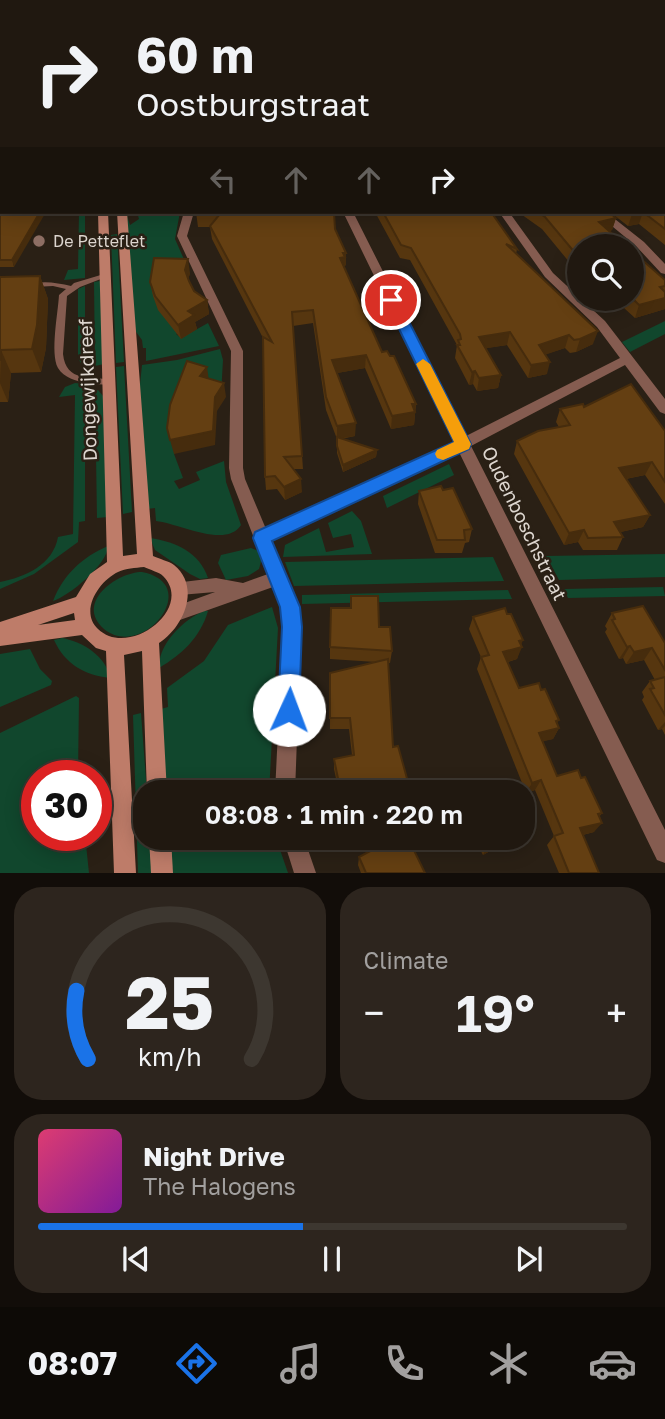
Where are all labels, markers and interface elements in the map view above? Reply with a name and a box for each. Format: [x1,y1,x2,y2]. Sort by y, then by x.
text: 60 m [136,25,254,84]
icon: right [21,28,112,119]
text: Oostburgstraat [136,85,370,123]
icon: left [204,161,242,199]
icon: ahead [277,161,315,199]
icon: ahead [350,161,388,199]
icon: right [423,161,461,199]
place label: De Petteflet [53,231,145,251]
marker: De Petteflet [31,233,47,249]
map controls [567,234,644,311]
button: search [567,234,644,311]
pin [361,270,421,330]
icon: arrive [372,281,410,319]
street label: Dongewijkdreef [73,318,101,462]
street label: Oudenboschstraat [478,442,572,604]
position arrow [252,673,326,747]
speed limit sign: 30 [21,760,112,851]
text: 08:08 · 1 min · 220 m [205,799,463,830]
text: Climate [364,946,448,974]
text: 25 [125,959,214,1046]
text: 19° [456,981,535,1043]
text: − [364,990,384,1035]
text: + [606,990,627,1035]
text: km/h [138,1041,202,1072]
text: Night Drive [143,1141,285,1172]
text: The Halogens [143,1172,296,1200]
icon: previous [117,1240,155,1278]
icon: pause [313,1240,351,1278]
icon: next [510,1240,548,1278]
icon: directions [172,1339,221,1388]
icon: music [276,1339,325,1388]
icon: phone [380,1339,429,1388]
icon: climate [484,1339,533,1388]
icon: car [588,1339,637,1388]
text: 08:07 [28,1344,117,1382]

